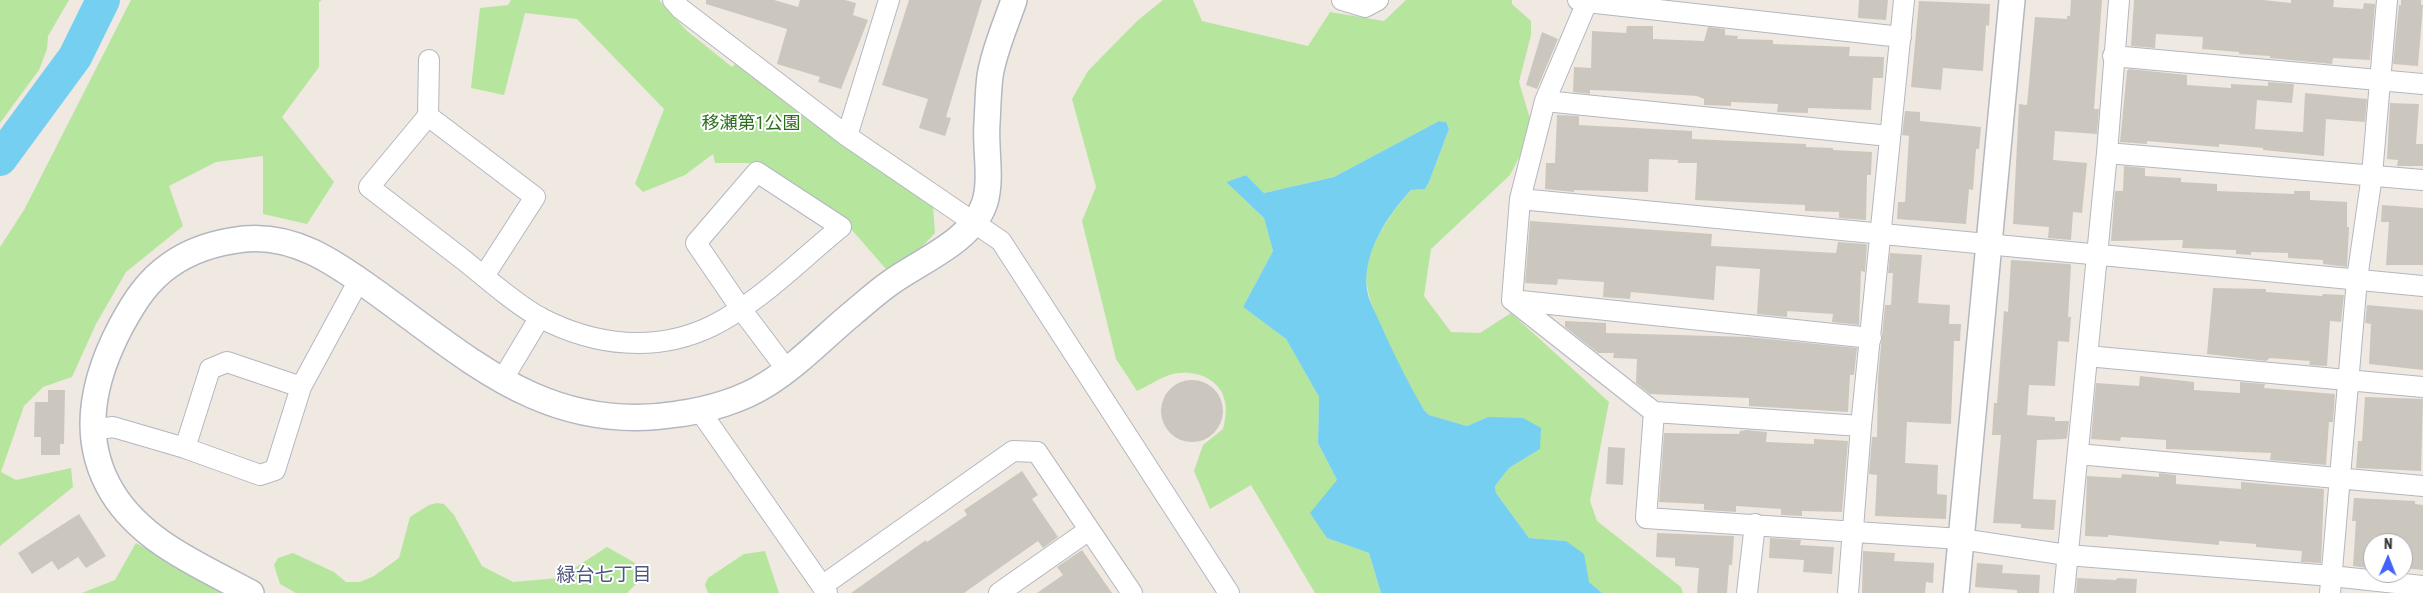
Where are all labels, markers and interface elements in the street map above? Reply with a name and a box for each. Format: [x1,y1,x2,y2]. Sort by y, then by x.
park label: 移瀬第1公園 [702,113,800,135]
north arrow [2363,533,2413,583]
text: N [2384,536,2393,552]
district label: 緑台七丁目 [557,565,651,587]

